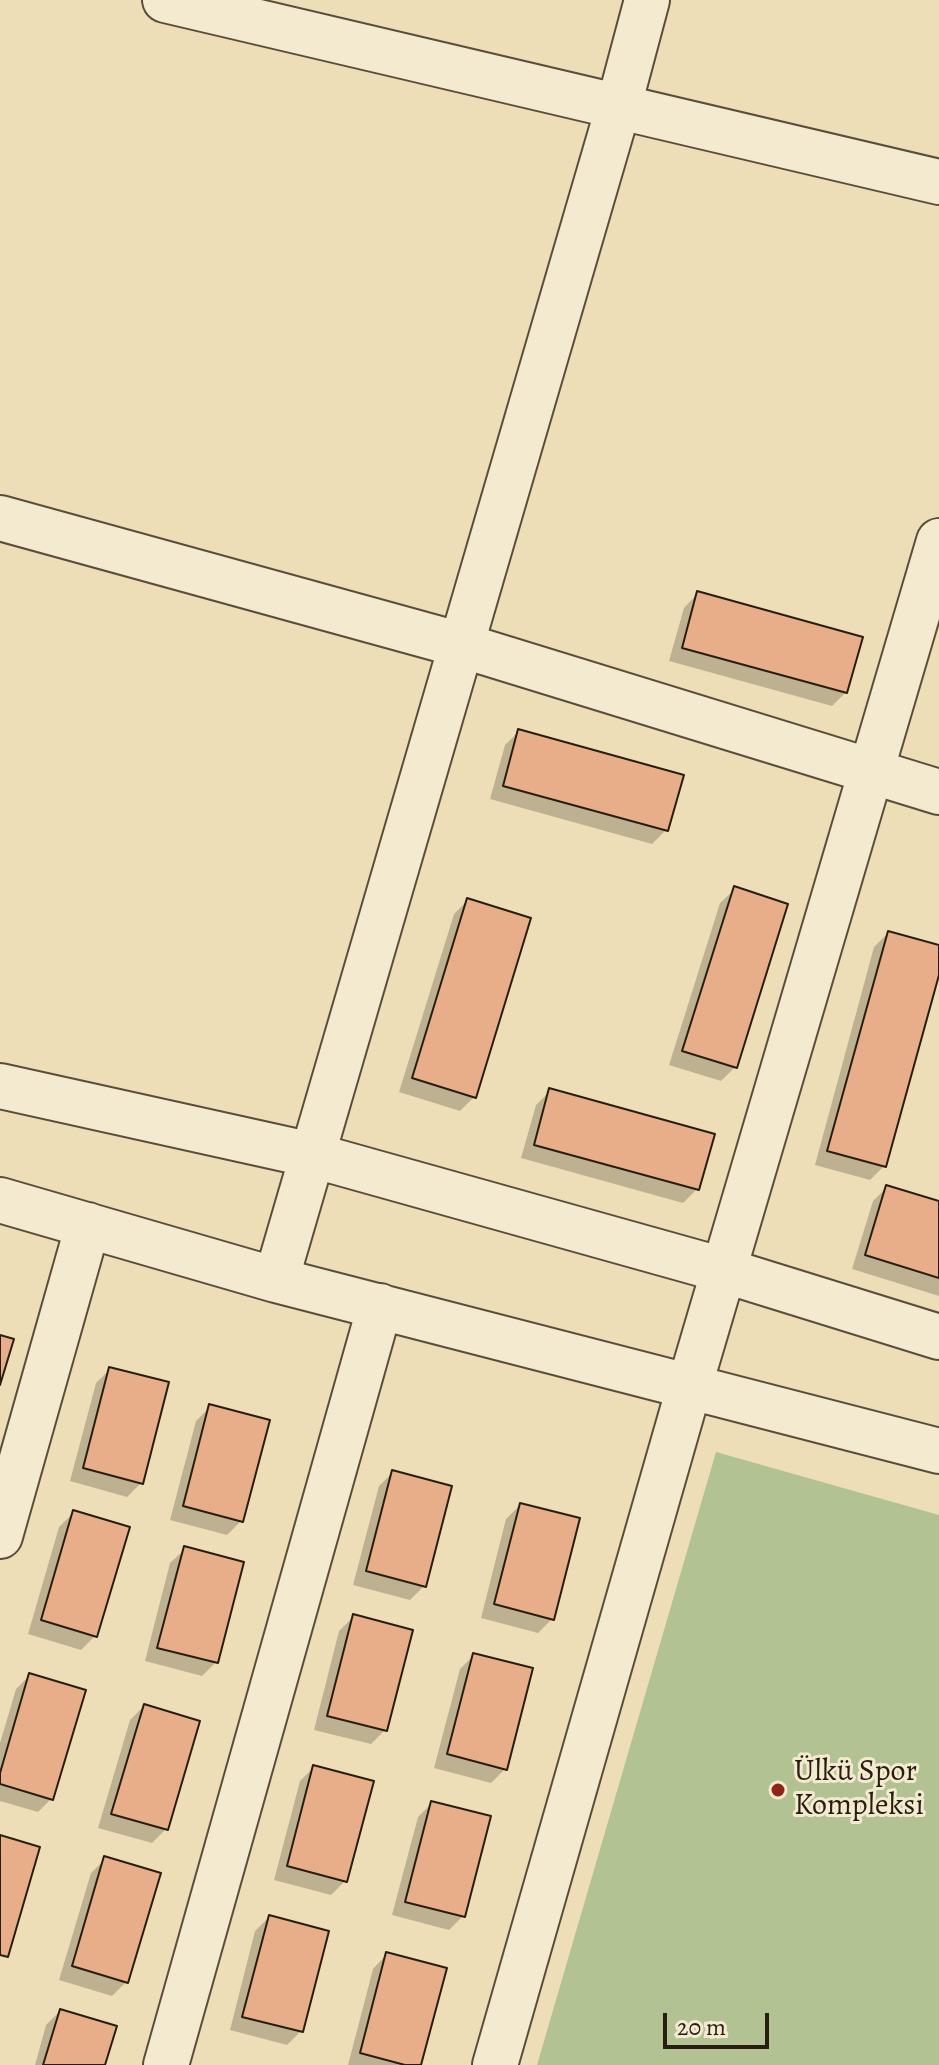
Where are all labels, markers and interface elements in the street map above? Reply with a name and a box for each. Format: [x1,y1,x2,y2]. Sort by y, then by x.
place label: Ülkü Spor Kompleksi [794,1755,924,1826]
marker: Ülkü Spor Kompleksi [769,1781,787,1799]
scale bar [667,1997,773,2047]
text: 20 m [677,2011,726,2043]

